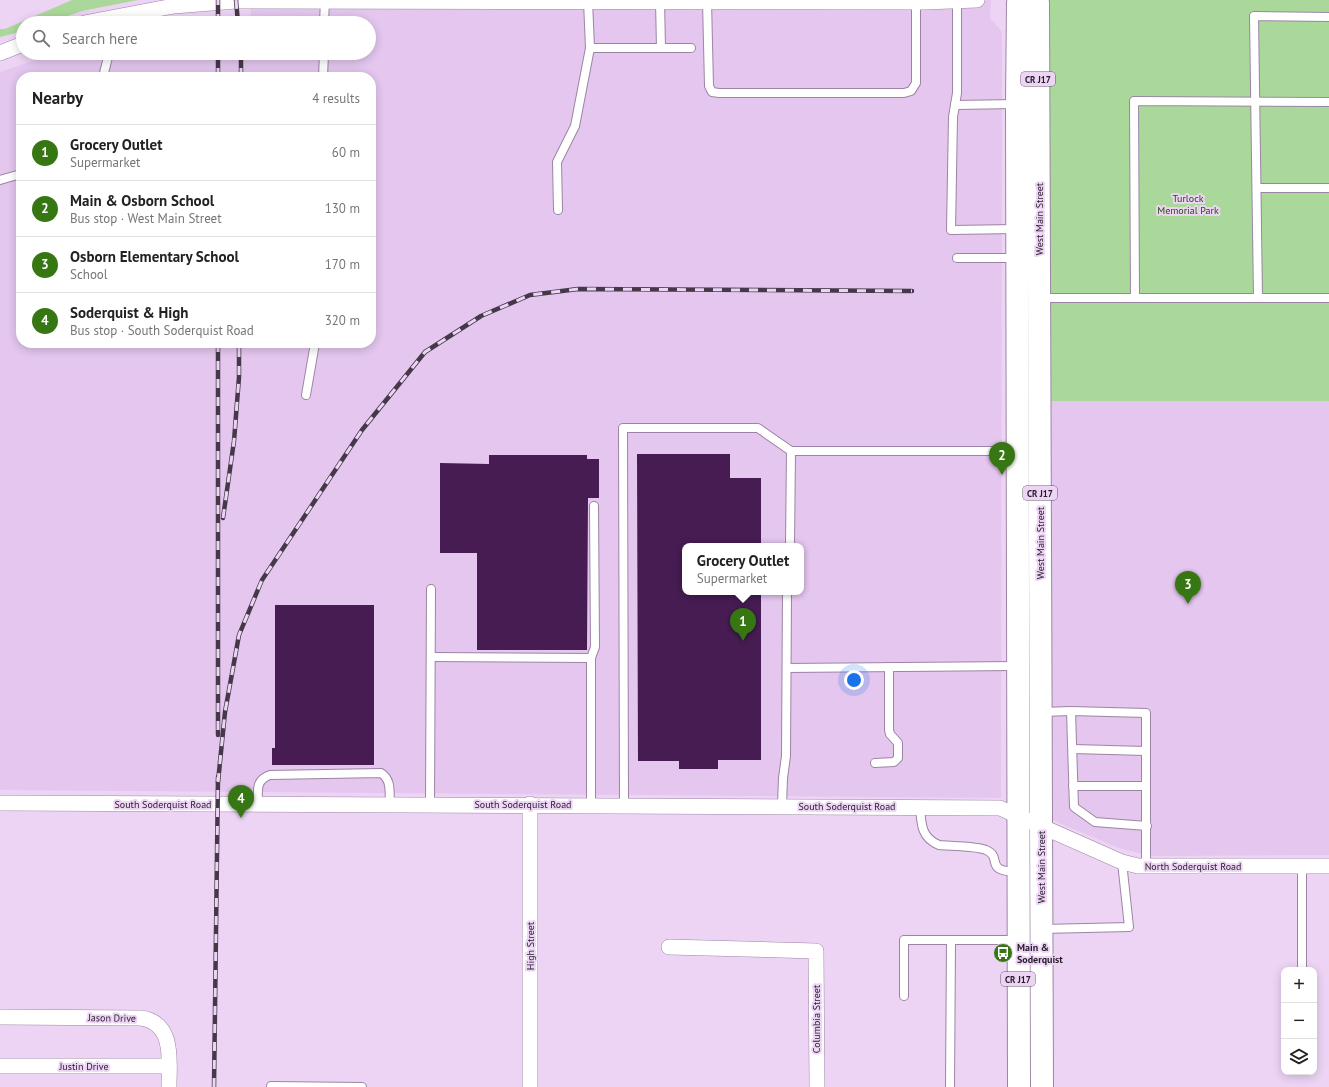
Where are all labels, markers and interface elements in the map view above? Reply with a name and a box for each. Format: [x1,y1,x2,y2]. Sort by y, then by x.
search box [16,16,376,60]
icon: search [30,27,52,49]
text: Search here [62,29,138,48]
road number: CR J17 [1021,72,1055,86]
text: Nearby [32,87,83,109]
text: 4 results [312,90,360,107]
text: Grocery Outlet [70,135,162,154]
text: 1 [41,144,49,161]
text: 60 m [332,144,360,161]
text: Supermarket [70,154,140,171]
street label: West Main Street [1033,182,1046,255]
text: Main & Osborn School [70,191,214,210]
park label: Turlock Memorial Park [1157,192,1219,217]
text: 2 [41,200,49,217]
text: 130 m [325,200,360,217]
text: Bus stop · West Main Street [70,210,222,227]
text: Osborn Elementary School [70,247,239,266]
text: 3 [41,256,49,273]
text: 170 m [325,256,360,273]
text: School [70,266,108,283]
text: Soderquist & High [70,303,189,322]
text: 4 [41,312,49,329]
text: 320 m [325,312,360,329]
text: Bus stop · South Soderquist Road [70,322,254,339]
pin: 2 [989,442,1015,475]
road number: CR J17 [1023,486,1057,500]
street label: West Main Street [1034,506,1047,579]
popup [682,543,804,595]
text: Grocery Outlet [697,551,789,570]
text: Supermarket [697,570,767,587]
pin: 3 [1175,571,1201,604]
pin: 1 [730,608,756,641]
your location [844,670,864,690]
pin: 4 [228,785,254,818]
street label: South Soderquist Road [115,798,212,811]
street label: South Soderquist Road [475,798,572,811]
street label: South Soderquist Road [799,800,896,813]
street label: West Main Street [1035,830,1048,903]
street label: North Soderquist Road [1145,860,1241,873]
street label: High Street [524,921,537,970]
place label: Main & Soderquist [1017,941,1063,966]
bus stop icon: Main & Soderquist [992,942,1014,964]
map controls [1281,967,1317,1075]
button: + [1281,967,1317,1003]
road number: CR J17 [1001,972,1035,986]
street label: Columbia Street [810,984,823,1053]
button: − [1281,1003,1317,1039]
street label: Jason Drive [87,1011,136,1025]
button: layers [1281,1039,1317,1075]
street label: Justin Drive [58,1060,109,1073]

